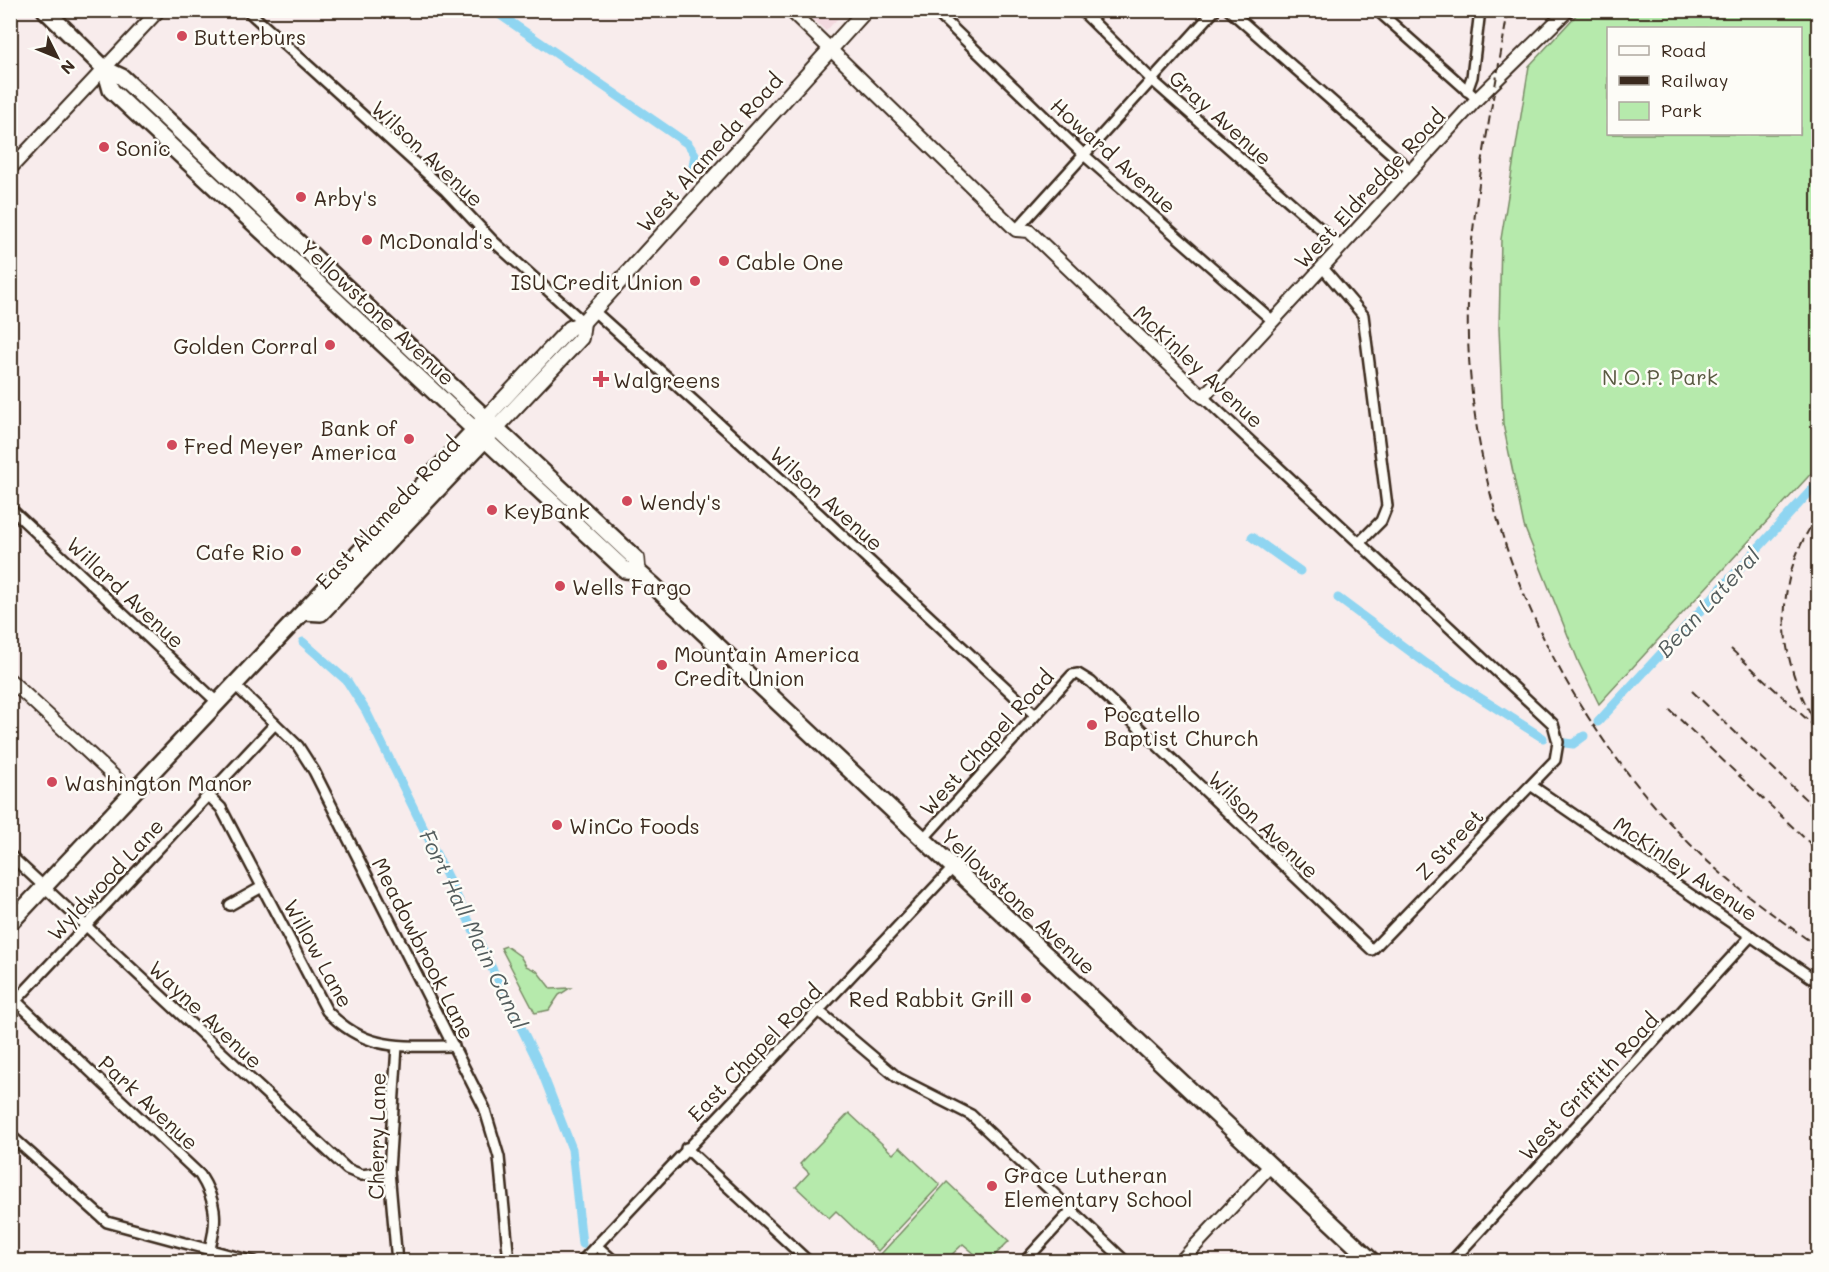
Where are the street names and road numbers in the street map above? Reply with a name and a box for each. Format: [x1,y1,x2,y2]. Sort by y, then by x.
street label: Gray Avenue [1164,64,1278,170]
street label: West Alameda Road [630,67,788,237]
street label: Howard Avenue [1045,91,1183,219]
street label: Wilson Avenue [366,94,490,212]
street label: West Eldredge Road [1288,102,1450,274]
street label: Yellowstone Avenue [295,233,461,391]
street label: McKinley Avenue [1128,299,1270,433]
street label: East Alameda Road [309,430,465,594]
street label: Wilson Avenue [765,440,889,556]
street label: Willard Avenue [61,530,191,654]
street label: West Chapel Road [913,663,1059,821]
street label: Wilson Avenue [1203,764,1325,884]
street label: Z Street [1409,803,1489,885]
street label: McKinley Avenue [1609,810,1763,926]
street label: Wyldwood Lane [41,812,169,946]
street label: Yellowstone Avenue [936,822,1102,980]
street label: Meadowbrook Lane [366,853,482,1043]
street label: Willow Lane [278,894,360,1012]
street label: Wayne Avenue [143,954,269,1074]
street label: East Chapel Road [681,977,827,1127]
street label: West Griffith Road [1512,1006,1664,1166]
street label: Park Avenue [93,1049,205,1155]
street label: Cherry Lane [361,1072,391,1200]

